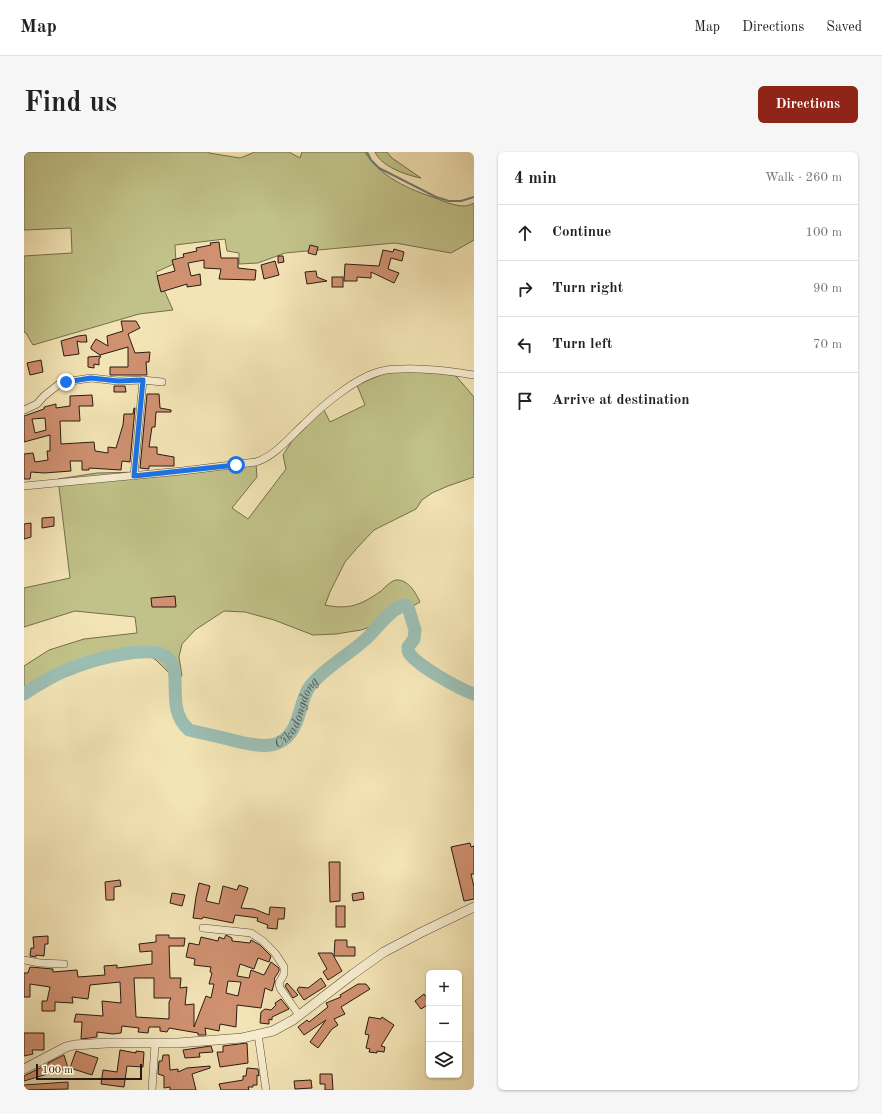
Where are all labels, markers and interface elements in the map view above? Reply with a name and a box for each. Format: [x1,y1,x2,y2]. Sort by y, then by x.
text: Map [20,18,57,37]
text: Map [694,20,720,34]
text: Directions [742,20,804,34]
text: Saved [826,20,862,34]
button: Directions [758,86,858,123]
text: Find us [24,90,117,118]
text: 4 min [514,170,557,187]
text: Walk · 260 m [765,171,842,184]
icon: ahead [514,222,536,244]
text: Continue [552,225,611,240]
text: 100 m [805,226,842,239]
icon: right [514,278,536,300]
text: Turn right [552,281,623,296]
text: 90 m [813,282,842,295]
icon: left [514,334,536,356]
text: Turn left [552,337,612,352]
text: 70 m [813,338,842,351]
route end [57,373,75,391]
icon: arrive [514,390,536,412]
text: Arrive at destination [552,393,690,408]
route start [227,456,245,474]
water label: Cikadongdong [272,675,321,750]
map controls [426,970,462,1078]
button: + [426,970,462,1006]
button: − [426,1006,462,1042]
button: layers [426,1042,462,1078]
scale bar [36,1062,142,1081]
text: 100 m [42,1065,73,1076]

